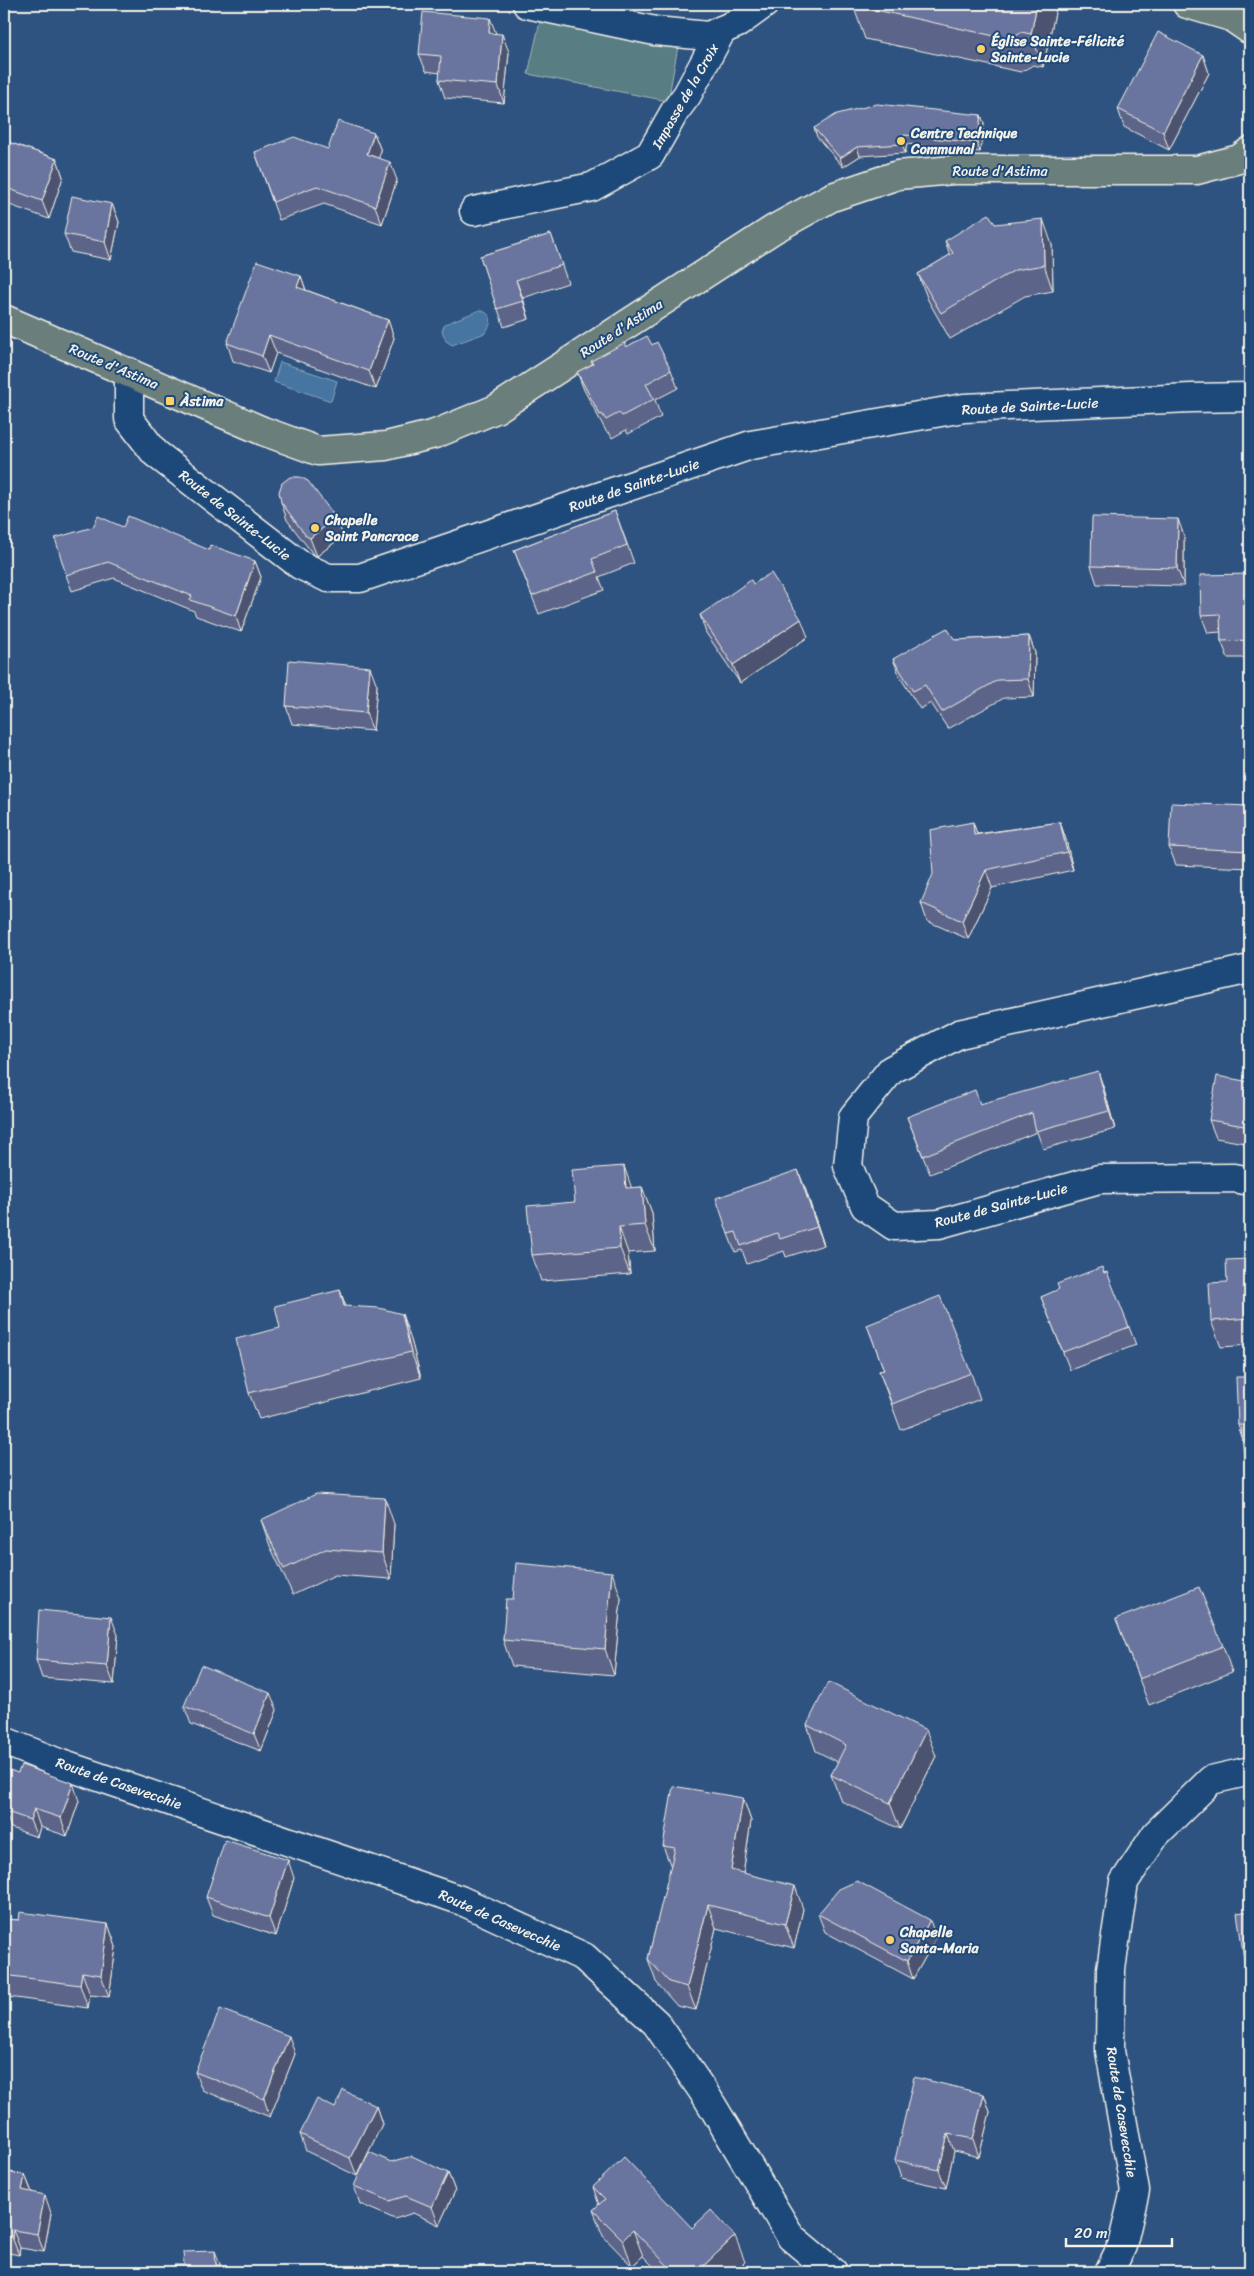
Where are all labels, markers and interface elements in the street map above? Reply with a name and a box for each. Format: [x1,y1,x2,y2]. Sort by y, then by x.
place label: Église Sainte-Félicité Sainte-Lucie [990,29,1125,70]
street label: Impasse de la Croix [644,38,726,155]
marker: Église Sainte-Félicité Sainte-Lucie [975,43,987,55]
place label: Centre Technique Communal [910,121,1018,162]
marker: Centre Technique Communal [895,135,907,147]
street label: Route d'Astima [953,159,1048,184]
street label: Route d'Astima [575,292,669,365]
street label: Route d'Astima [65,336,163,397]
place label: Àstima [179,389,224,414]
street label: Route de Sainte-Lucie [961,390,1099,423]
marker: Àstima [164,395,176,407]
street label: Route de Sainte-Lucie [565,451,703,520]
street label: Route de Sainte-Lucie [173,463,296,567]
place label: Chapelle Saint Pancrace [324,508,420,549]
marker: Chapelle Saint Pancrace [309,522,321,534]
street label: Route de Sainte-Lucie [932,1176,1071,1235]
street label: Route de Casevecchie [52,1750,185,1817]
street label: Route de Casevecchie [435,1882,565,1959]
place label: Chapelle Santa-Maria [899,1920,980,1961]
marker: Chapelle Santa-Maria [884,1934,896,1946]
street label: Route de Casevecchie [1099,2045,1144,2179]
scale bar [1066,2216,1173,2248]
text: 20 m [1074,2220,1108,2246]

